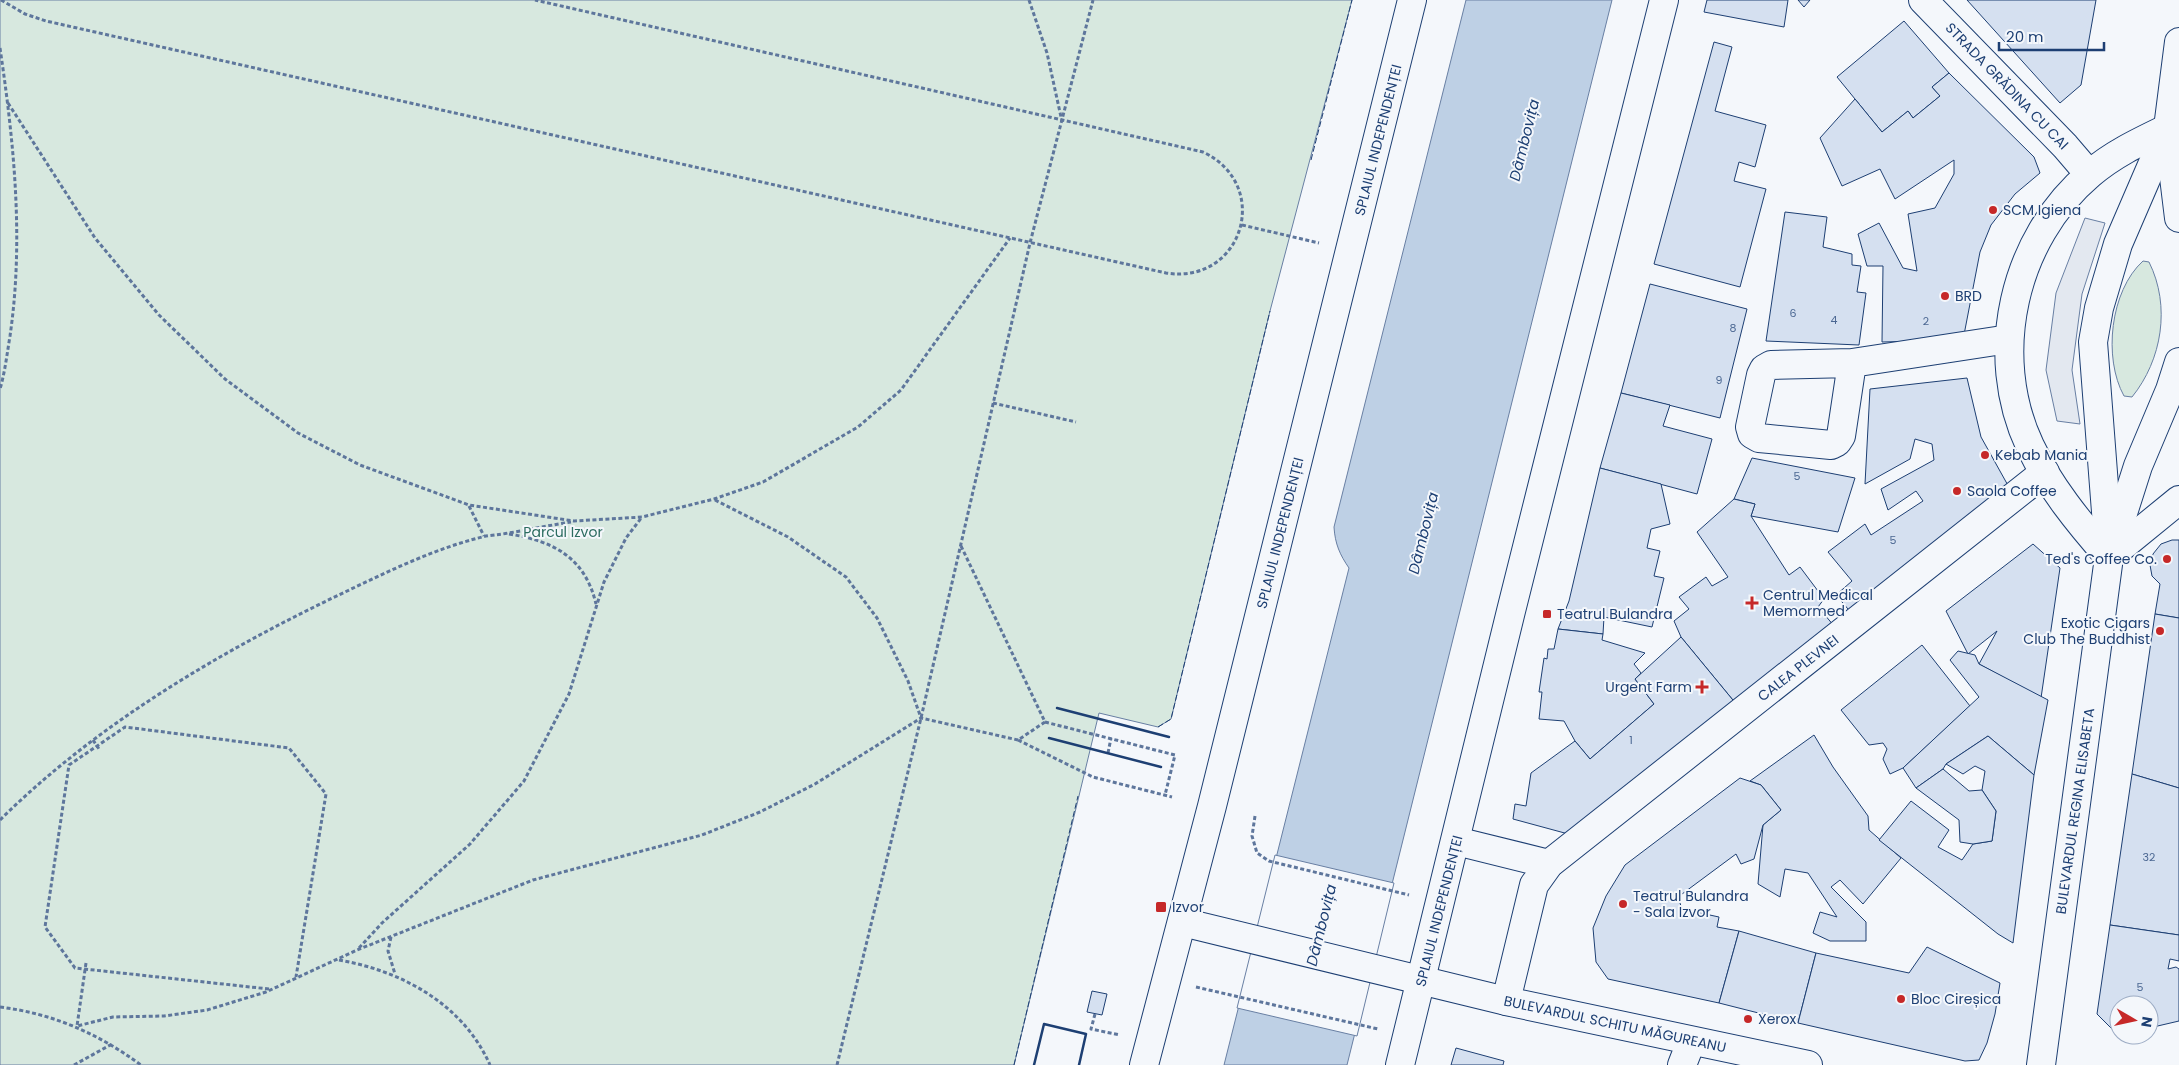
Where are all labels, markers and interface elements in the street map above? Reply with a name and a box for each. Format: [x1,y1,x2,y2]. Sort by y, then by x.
street label: STRADA GRĂDINA CU CAI [1941,18,2073,154]
scale bar [1999,20,2104,52]
text: 20 m [2006,26,2044,47]
street label: SPLAIUL INDEPENDENȚEI [1350,62,1406,218]
water label: Dâmbovița [1504,97,1544,183]
place label: SCM Igiena [2003,200,2081,220]
marker: SCM Igiena [1987,204,1999,216]
place label: BRD [1955,286,1982,306]
marker: BRD [1939,290,1951,302]
house number: 6 [1790,305,1797,321]
house number: 4 [1831,312,1838,328]
house number: 2 [1923,313,1929,329]
house number: 8 [1730,320,1737,336]
house number: 9 [1716,372,1723,388]
place label: Kebab Mania [1995,445,2088,465]
marker: Kebab Mania [1979,449,1991,461]
street label: SPLAIUL INDEPENDENȚEI [1252,455,1308,611]
house number: 5 [1794,468,1801,484]
place label: Saola Coffee [1967,481,2057,501]
marker: Saola Coffee [1951,485,1963,497]
water label: Dâmbovița [1403,490,1443,576]
park label: Parcul Izvor [523,522,603,542]
house number: 5 [1890,532,1897,548]
place label: Ted's Coffee Co. [2045,549,2157,569]
marker: Ted's Coffee Co. [2161,553,2173,565]
place label: Centrul Medical Memormed [1763,585,1873,621]
marker: Centrul Medical Memormed [1745,596,1759,610]
place label: Teatrul Bulandra [1557,604,1673,624]
marker: Teatrul Bulandra [1541,608,1553,620]
place label: Exotic Cigars Club The Buddhist [2023,613,2150,649]
marker: Exotic Cigars Club The Buddhist [2154,625,2166,637]
street label: CALEA PLEVNEI [1753,630,1843,706]
place label: Urgent Farm [1605,677,1692,697]
marker: Urgent Farm [1696,681,1708,693]
street label: BULEVARDUL REGINA ELISABETA [2051,707,2099,915]
house number: 1 [1629,732,1633,748]
street label: SPLAIUL INDEPENDENȚEI [1411,833,1467,989]
house number: 32 [2143,849,2155,865]
water label: Dâmbovița [1301,882,1341,968]
place label: Teatrul Bulandra - Sala Izvor [1633,886,1749,922]
place label: Izvor [1172,897,1204,917]
marker: Teatrul Bulandra - Sala Izvor [1617,898,1629,910]
marker: Izvor [1154,900,1168,914]
house number: 5 [2137,979,2144,995]
place label: Bloc Cireșica [1911,989,2001,1009]
street label: BULEVARDUL SCHITU MĂGUREANU [1502,991,1728,1057]
marker: Bloc Cireșica [1895,993,1907,1005]
north arrow [2109,995,2159,1045]
place label: Xerox [1758,1009,1797,1029]
marker: Xerox [1742,1013,1754,1025]
text: N [2136,1015,2158,1029]

